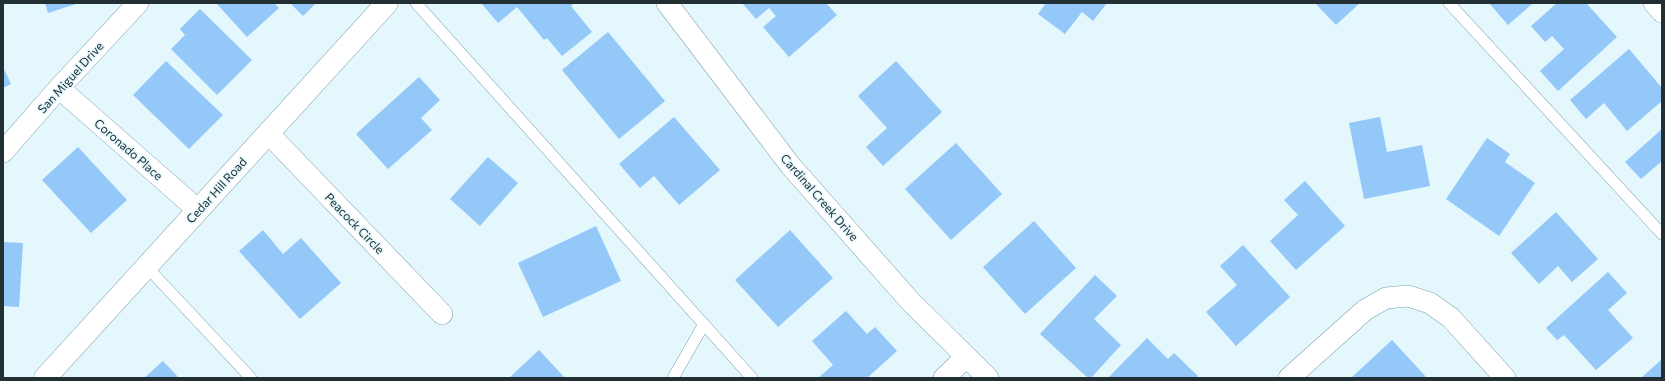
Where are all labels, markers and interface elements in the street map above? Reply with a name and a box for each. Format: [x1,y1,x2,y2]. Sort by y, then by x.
street label: San Miguel Drive [34,39,106,115]
street label: Coronado Place [92,116,166,182]
street label: Cardinal Creek Drive [778,151,862,243]
street label: Cedar Hill Road [183,154,249,226]
street label: Peacock Circle [323,190,387,256]

